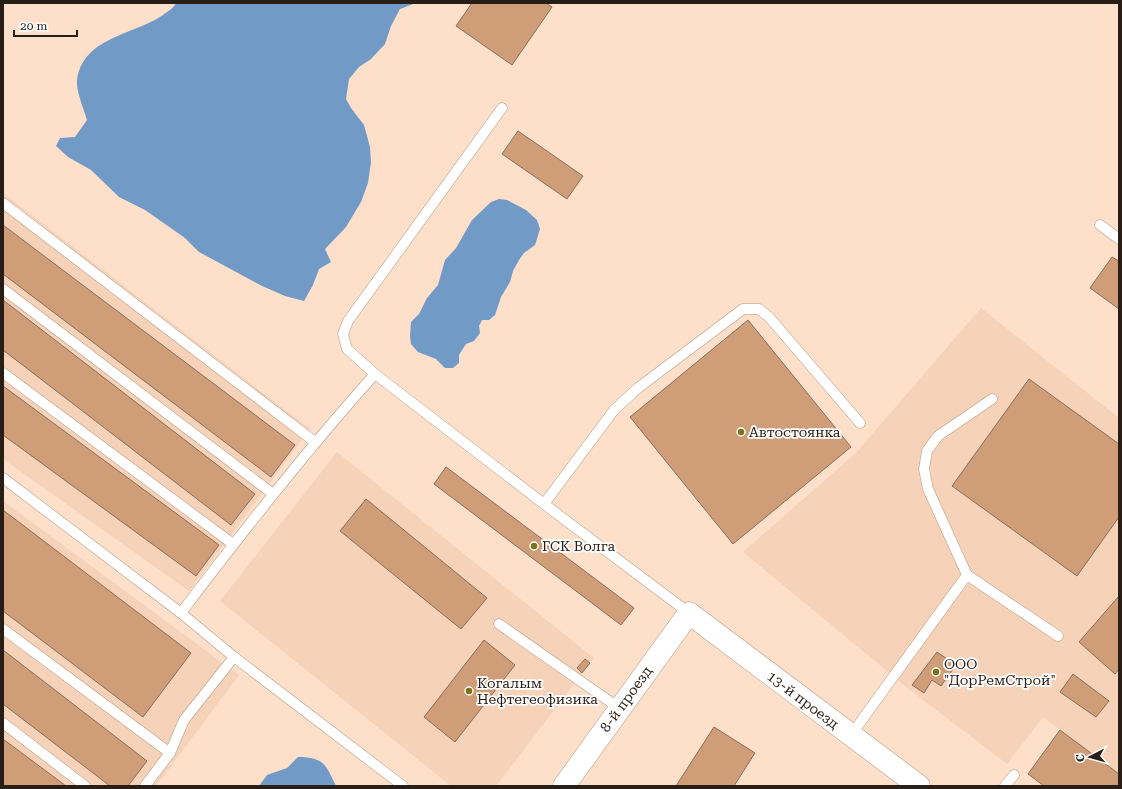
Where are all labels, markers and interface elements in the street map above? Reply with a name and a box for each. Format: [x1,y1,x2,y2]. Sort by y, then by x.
scale bar [14,12,77,38]
text: 20 m [20,19,47,33]
place label: Автостоянка [749,424,841,440]
marker: Автостоянка [736,427,746,437]
place label: ГСК Волга [542,538,615,554]
marker: ГСК Волга [529,541,539,551]
place label: ООО "ДорРемСтрой" [944,656,1056,688]
street label: 8-й проезд [597,663,655,735]
marker: ООО "ДорРемСтрой" [931,667,941,677]
street label: 13-й проезд [764,668,842,732]
place label: Когалым Нефтегеофизика [477,675,598,707]
marker: Когалым Нефтегеофизика [464,686,474,696]
north arrow [1070,737,1110,777]
text: С [1074,753,1087,763]

